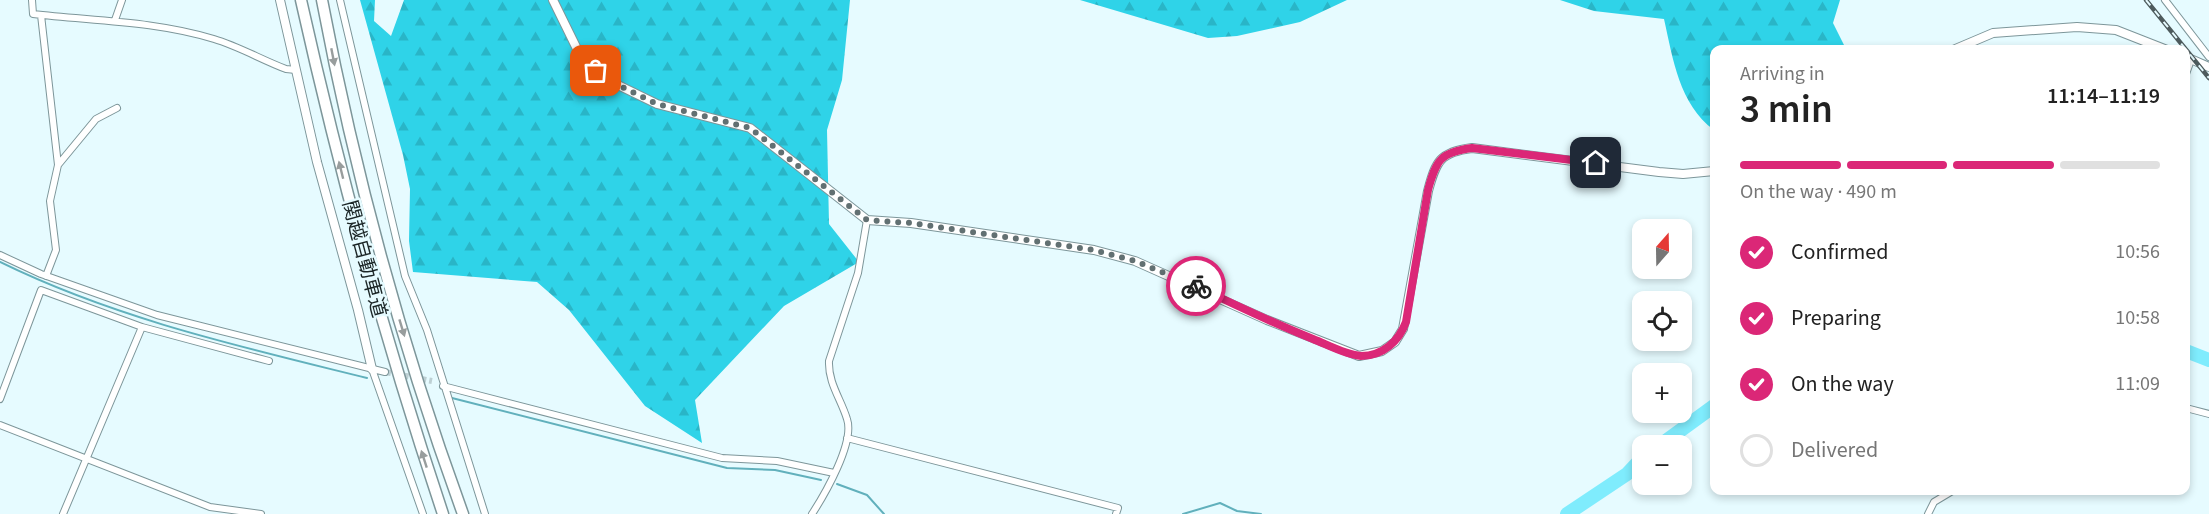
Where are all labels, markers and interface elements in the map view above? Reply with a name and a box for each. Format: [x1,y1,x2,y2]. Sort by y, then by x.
pin [570,45,621,96]
one-way arrow [329,48,338,67]
icon: bag [579,54,612,87]
text: Arriving in [1740,60,1825,88]
text: 11:14–11:19 [2047,80,2160,112]
text: 3 min [1740,82,1833,138]
pin [1570,137,1621,188]
icon: home [1579,146,1612,179]
one-way arrow [336,161,345,179]
text: On the way · 490 m [1740,178,1897,206]
street label: 関越自動車道 [335,197,393,321]
north arrow [1632,219,1692,279]
map controls [1632,219,1692,495]
icon: check [1740,236,1773,269]
text: Confirmed [1791,236,1888,268]
text: 10:56 [2115,238,2160,266]
courier [1166,256,1226,316]
icon: bike [1180,270,1213,303]
button: locate [1632,291,1692,351]
icon: check [1740,302,1773,335]
text: Preparing [1791,302,1881,334]
text: 10:58 [2115,304,2160,332]
one-way arrow [398,319,407,337]
button: + [1632,363,1692,423]
icon: check [1740,368,1773,401]
text: On the way [1791,368,1894,400]
text: 11:09 [2115,370,2160,398]
text: Delivered [1791,434,1878,466]
button: − [1632,435,1692,495]
one-way arrow [419,450,429,468]

